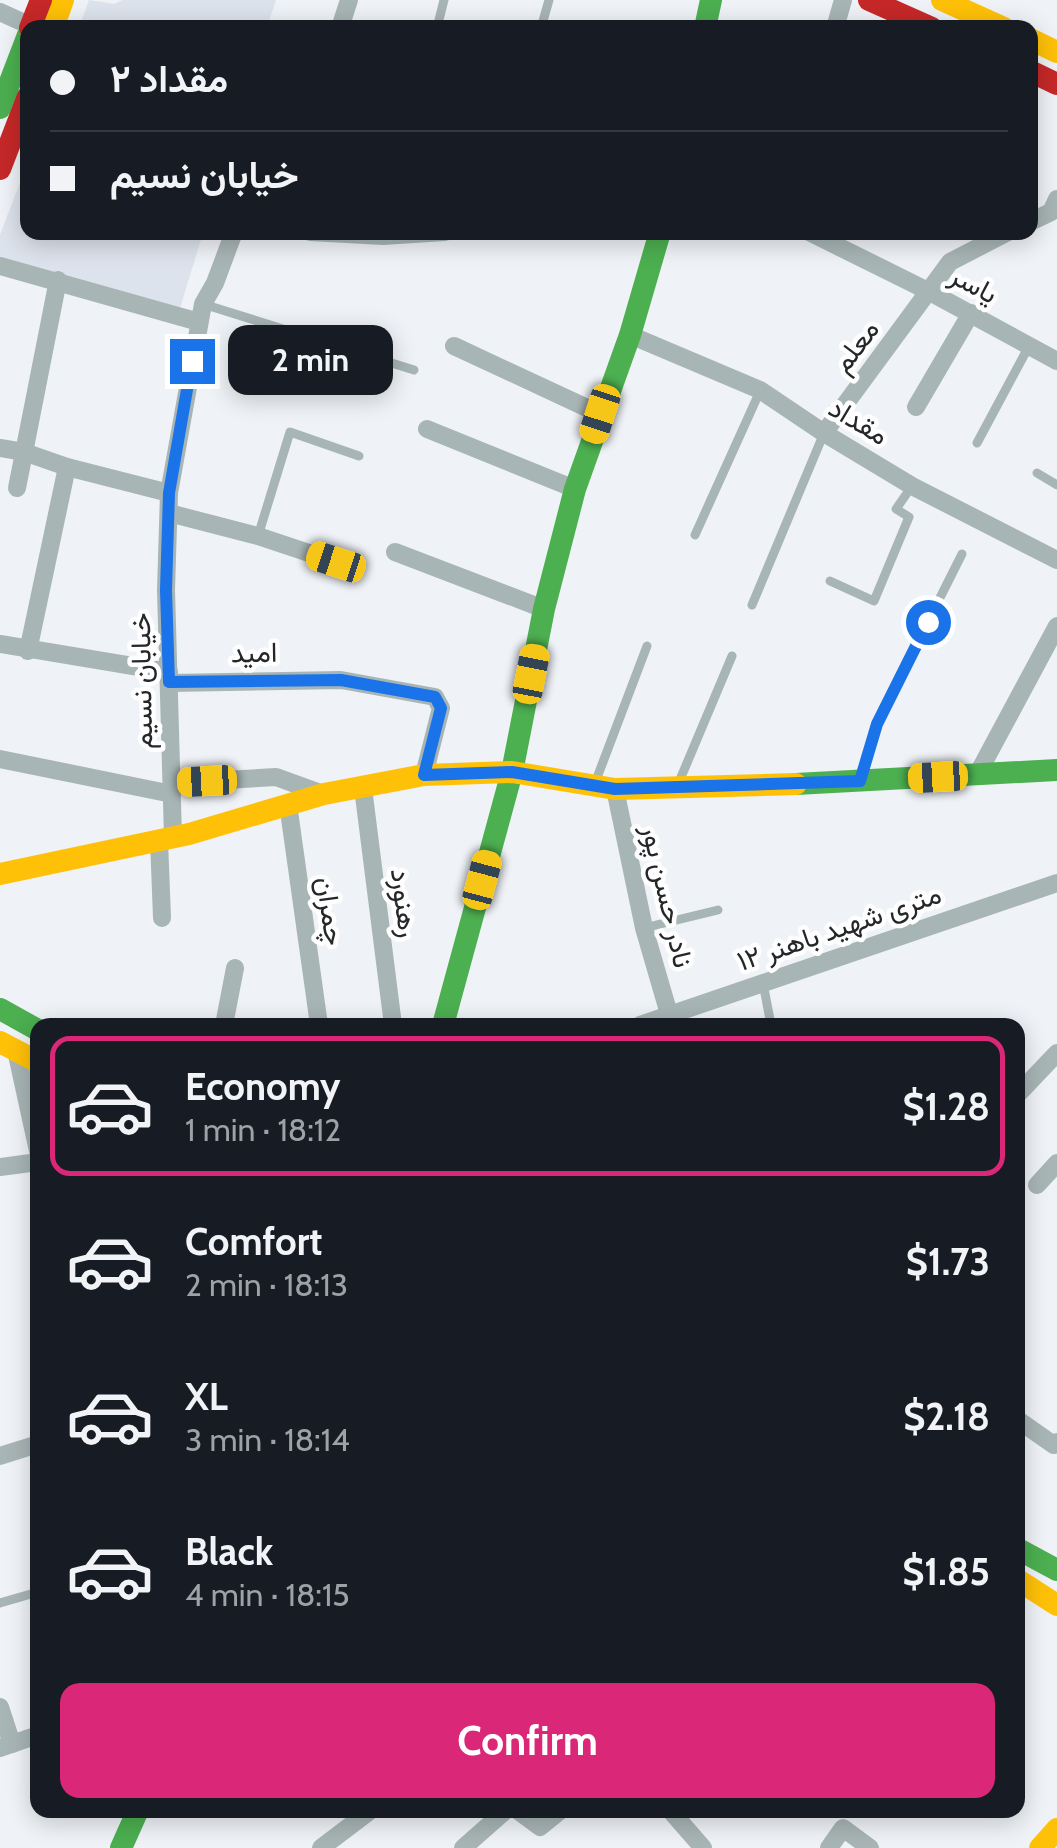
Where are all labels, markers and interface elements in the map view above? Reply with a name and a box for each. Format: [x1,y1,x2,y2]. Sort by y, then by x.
text: مقداد ۲ [110,55,228,102]
text: خیابان نسیم [110,151,299,198]
street label: یاسر [943,257,1004,311]
street label: معلم [824,313,888,380]
callout: 2 min [227,326,392,396]
route end [170,339,215,384]
text: 2 min [272,340,349,379]
car [576,381,624,447]
street label: مقداد [823,390,895,452]
car [303,538,369,586]
route start [906,600,951,645]
street label: خیابان نسیم [123,612,161,750]
street label: امید [230,635,278,669]
car [511,642,551,706]
car [907,760,969,794]
car [176,764,238,798]
street label: نادر حسن پور [633,820,701,971]
car [460,847,504,913]
street label: رهنورد [383,866,426,940]
street label: چمران [307,874,353,948]
street label: ۱۲ متری شهید باهنر [733,876,946,979]
icon: car [65,1061,155,1151]
text: Economy [185,1063,340,1110]
text: $1.28 [902,1083,990,1130]
text: 1 min · 18:12 [185,1110,341,1149]
icon: car [65,1216,155,1306]
text: Comfort [185,1218,322,1265]
text: $1.73 [906,1238,990,1285]
text: 2 min · 18:13 [185,1265,348,1304]
icon: car [65,1371,155,1461]
text: XL [185,1373,228,1420]
text: $2.18 [903,1393,990,1440]
text: 3 min · 18:14 [185,1420,350,1459]
icon: car [65,1526,155,1616]
text: Black [185,1528,273,1575]
text: $1.85 [902,1548,990,1595]
text: 4 min · 18:15 [185,1575,350,1614]
button: Confirm [60,1683,995,1798]

